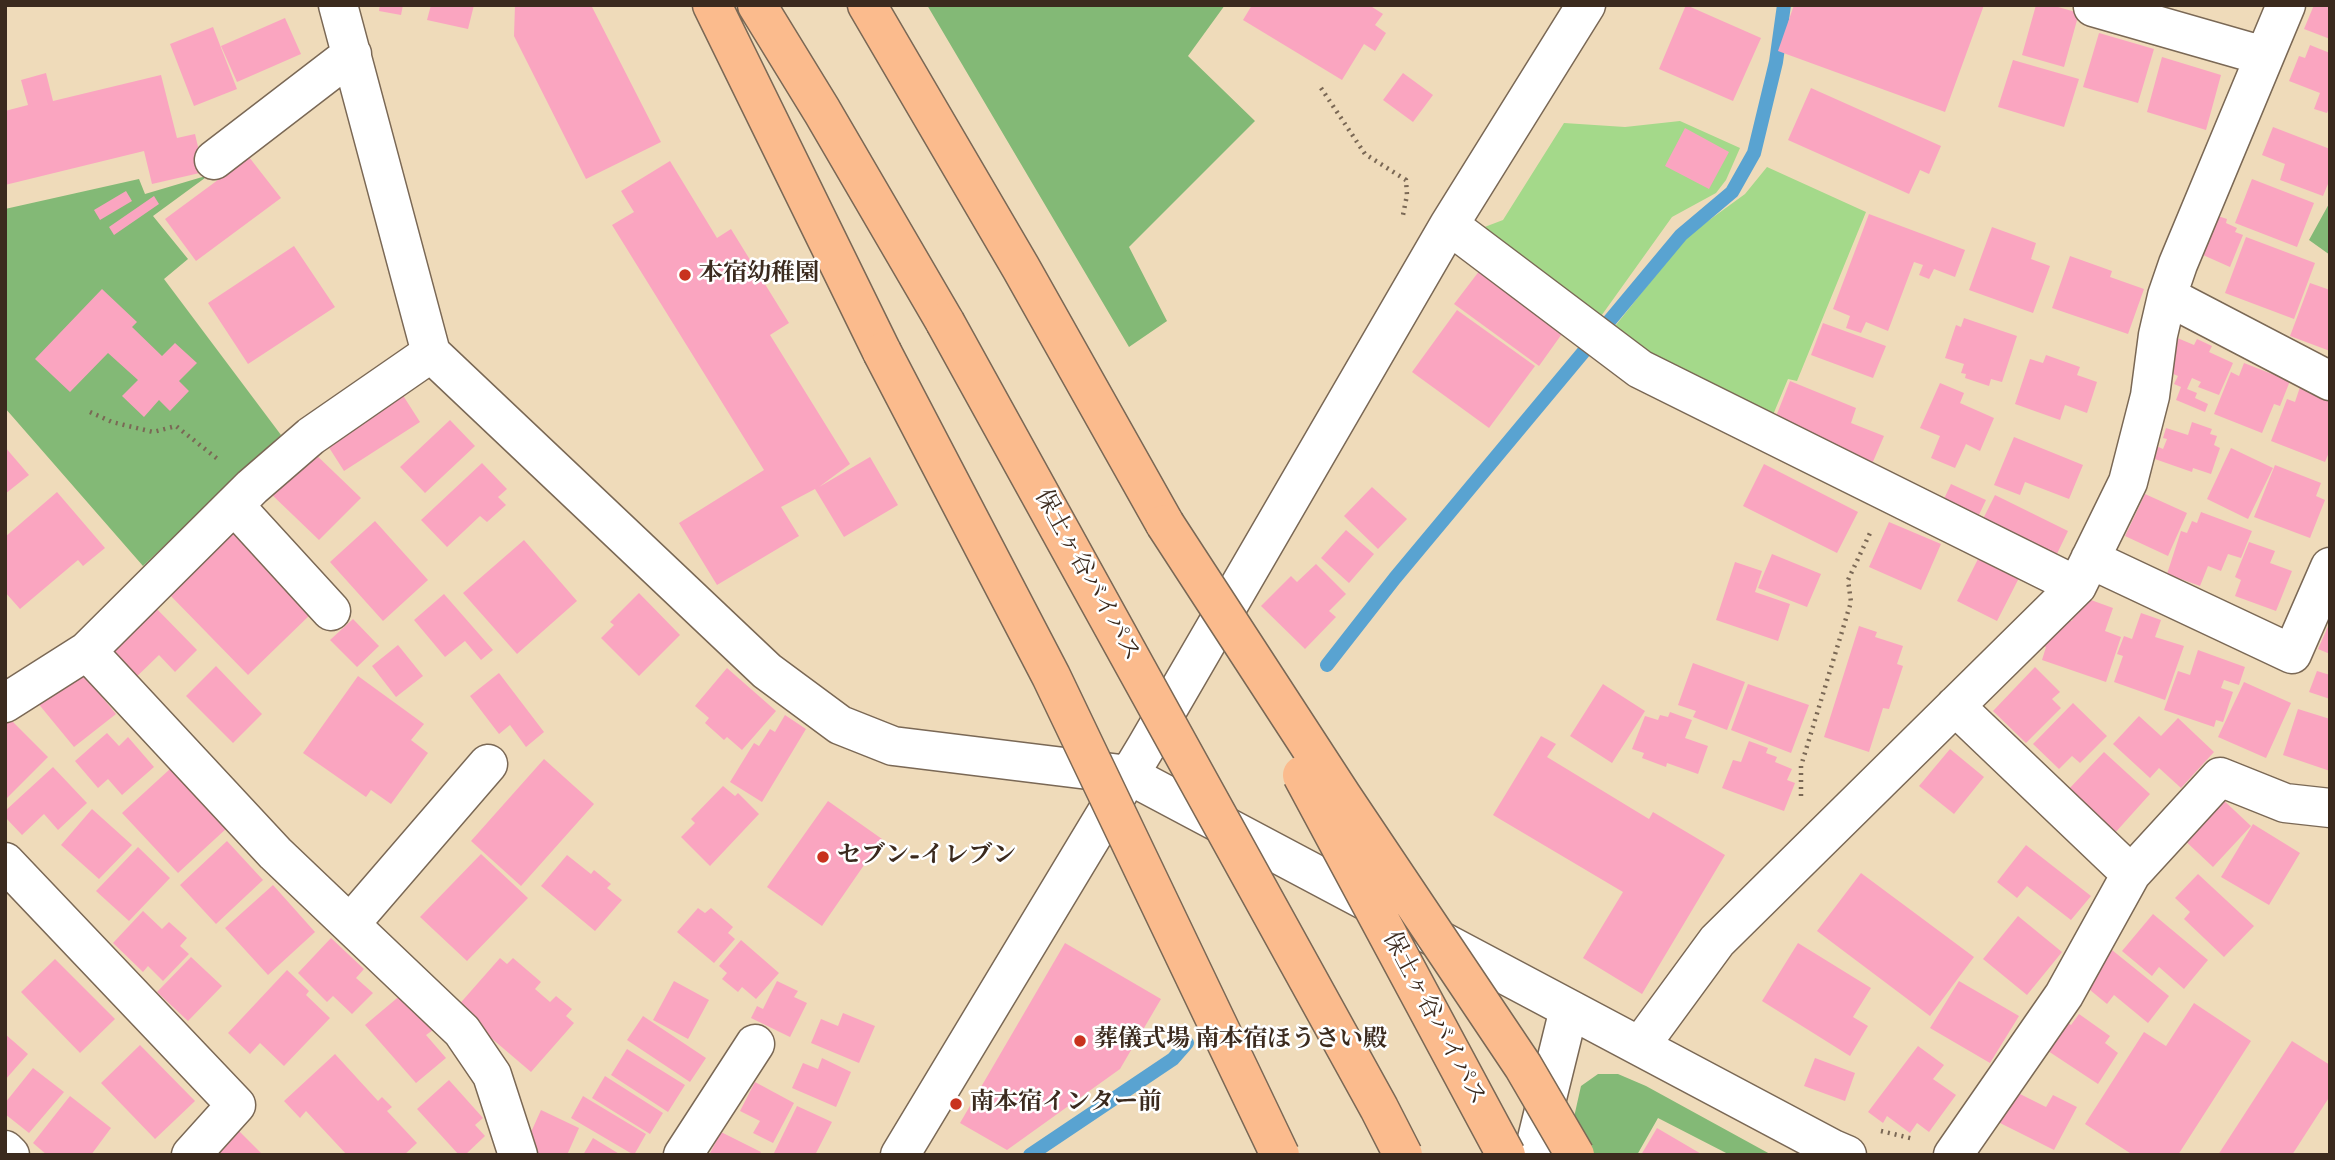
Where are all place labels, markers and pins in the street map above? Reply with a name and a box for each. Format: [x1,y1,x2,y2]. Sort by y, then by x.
place label: 本宿幼稚園 [699,261,819,289]
marker: 本宿幼稚園 [677,267,693,283]
place label: セブン-イレブン [837,843,1016,871]
marker: セブン-イレブン [815,849,831,865]
place label: 葬儀式場 南本宿ほうさい殿 [1094,1027,1387,1055]
marker: 葬儀式場 南本宿ほうさい殿 [1072,1033,1088,1049]
place label: 南本宿インター前 [970,1090,1162,1118]
marker: 南本宿インター前 [948,1096,964,1112]

